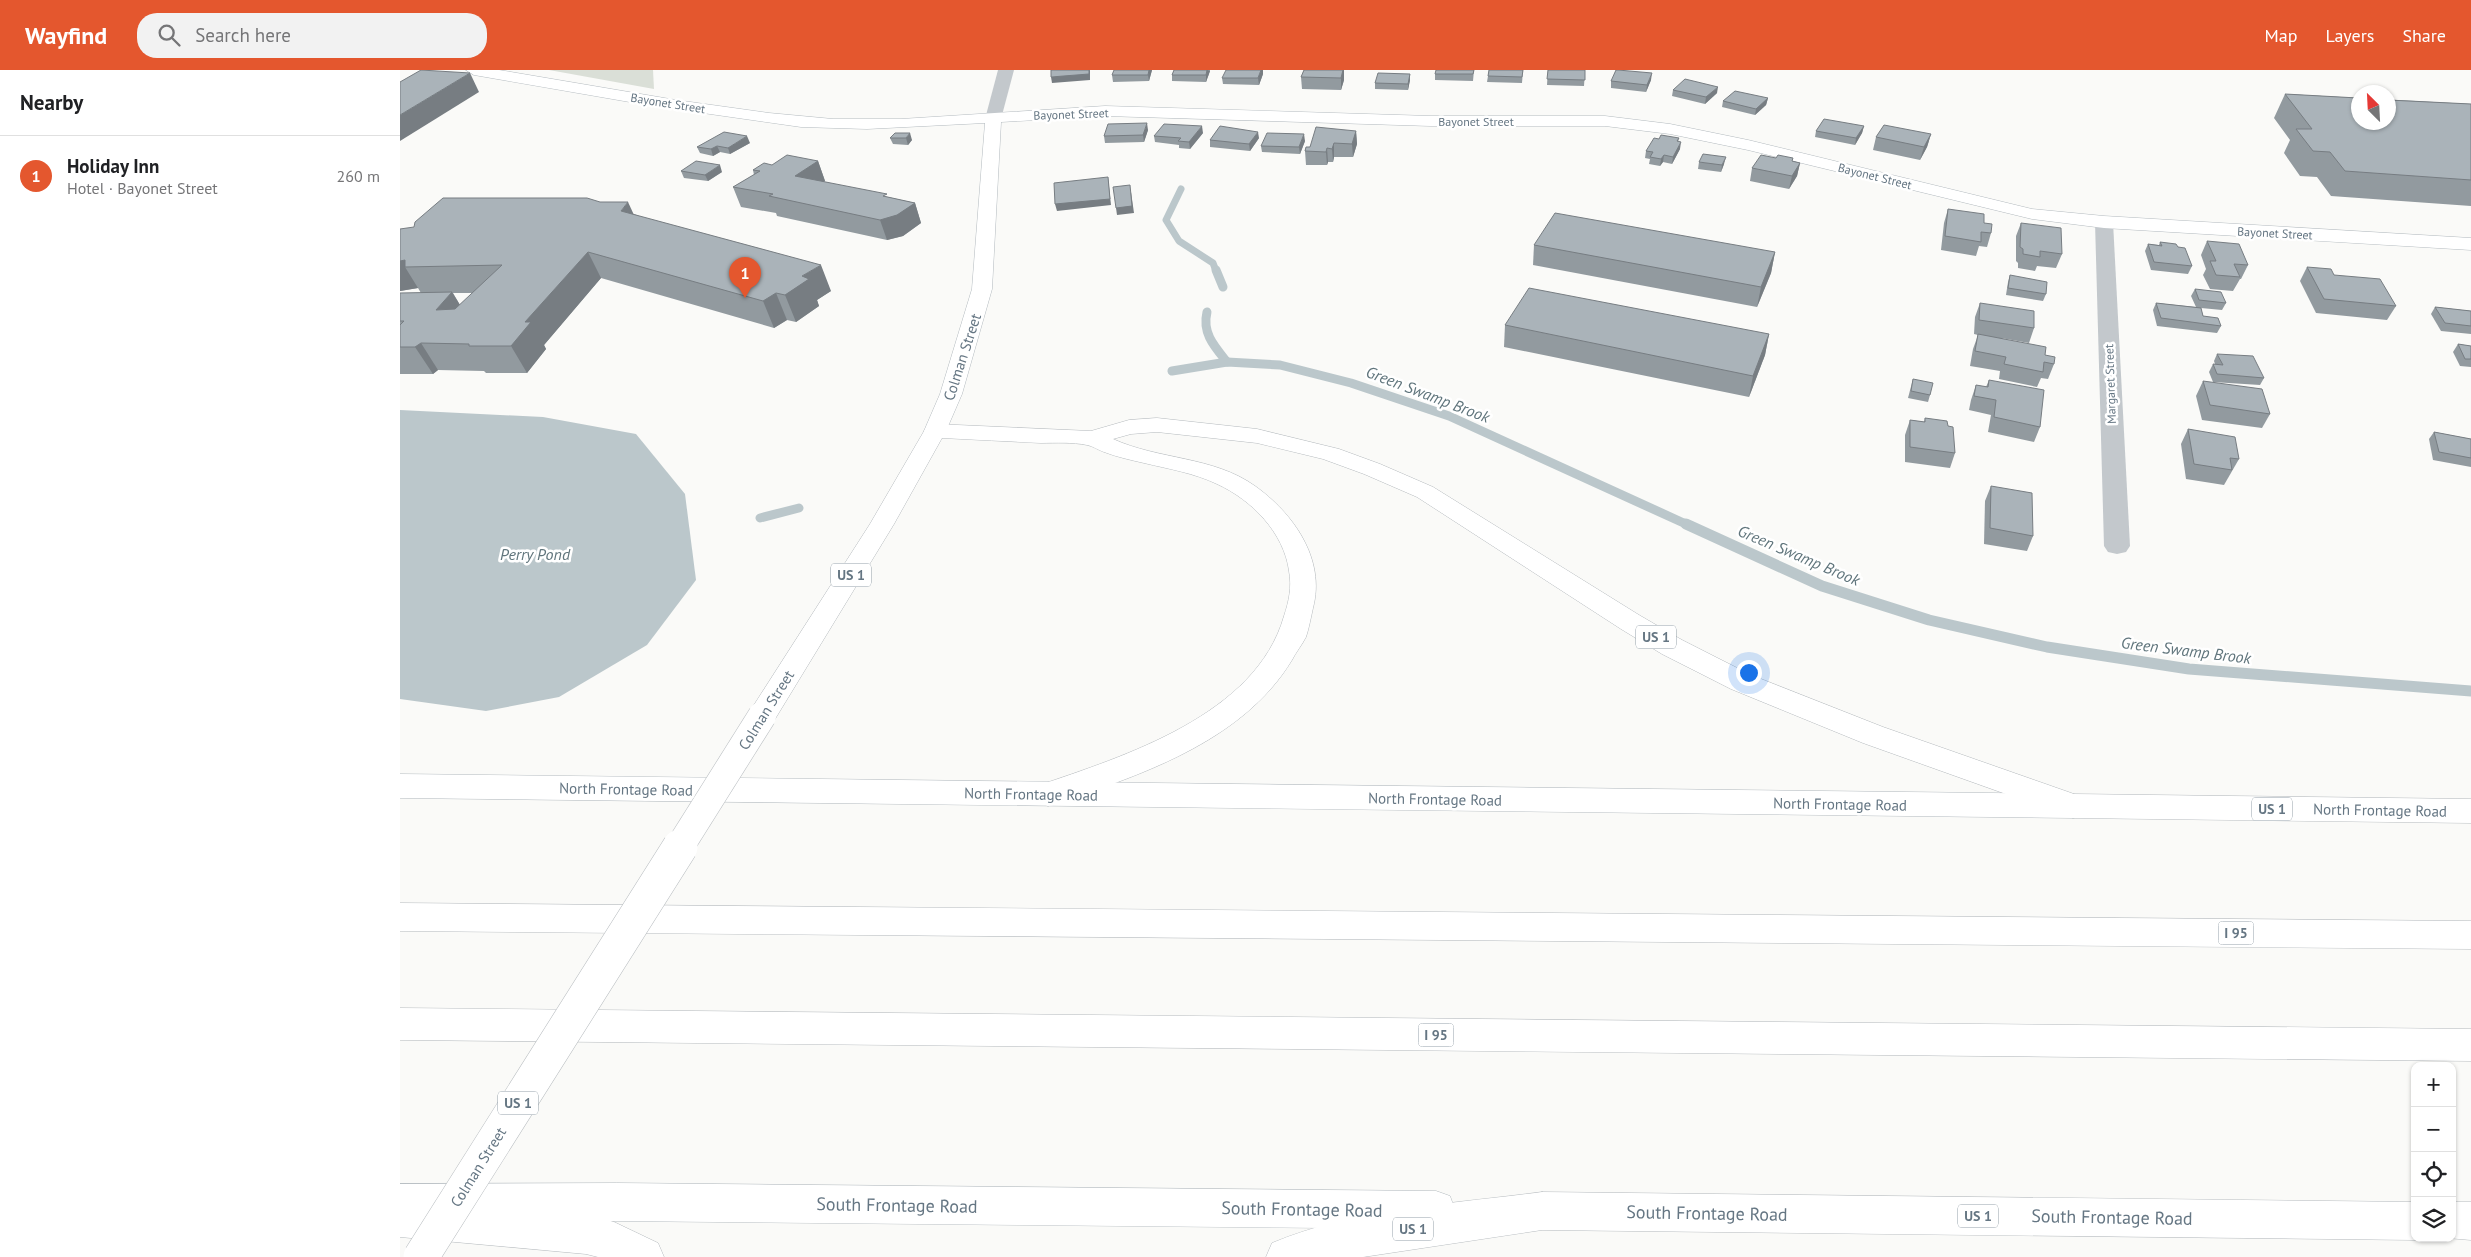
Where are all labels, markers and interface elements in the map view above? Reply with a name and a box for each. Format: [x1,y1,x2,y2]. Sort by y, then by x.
search box [137,13,487,58]
text: Wayfind [25,20,107,51]
icon: search [155,21,183,49]
text: Search here [195,23,291,47]
text: Map [2265,24,2297,47]
text: Layers [2325,24,2374,47]
text: Share [2402,24,2446,47]
north arrow [2351,85,2396,130]
text: Nearby [20,89,83,116]
street label: Bayonet Street [630,90,706,116]
street label: Bayonet Street [1033,105,1109,123]
street label: Bayonet Street [1438,114,1514,129]
text: Holiday Inn [67,154,159,178]
street label: Bayonet Street [1837,160,1913,192]
text: 1 [31,166,41,186]
text: 260 m [337,166,380,186]
text: Hotel · Bayonet Street [67,178,218,198]
street label: Bayonet Street [2237,224,2313,242]
pin: 1 [729,257,761,298]
street label: Colman Street [939,311,985,403]
street label: Margaret Street [2101,344,2119,424]
water label: Green Swamp Brook [1363,361,1493,427]
water label: Green Swamp Brook [1735,520,1864,590]
water label: Perry Pond [500,544,571,564]
road number: US 1 [831,564,871,586]
road number: US 1 [1636,626,1676,648]
water label: Green Swamp Brook [2120,632,2253,668]
your location [1736,660,1762,686]
street label: Colman Street [734,667,798,753]
street label: North Frontage Road [559,778,693,800]
street label: North Frontage Road [964,783,1098,805]
street label: North Frontage Road [1368,788,1502,810]
street label: North Frontage Road [1773,793,1907,815]
road number: US 1 [2252,798,2292,821]
street label: North Frontage Road [2313,799,2447,821]
road number: I 95 [2218,921,2254,944]
road number: I 95 [1418,1024,1454,1046]
map controls [2411,1062,2456,1242]
button: + [2411,1062,2456,1107]
road number: US 1 [498,1091,538,1114]
button: − [2411,1107,2456,1152]
street label: Colman Street [446,1124,510,1210]
button: locate [2411,1152,2456,1197]
street label: South Frontage Road [816,1192,978,1218]
street label: South Frontage Road [1221,1196,1383,1222]
button: layers [2411,1197,2456,1242]
street label: South Frontage Road [1626,1200,1788,1226]
road number: US 1 [1958,1204,1998,1228]
street label: South Frontage Road [2031,1204,2193,1230]
road number: US 1 [1393,1218,1433,1240]

